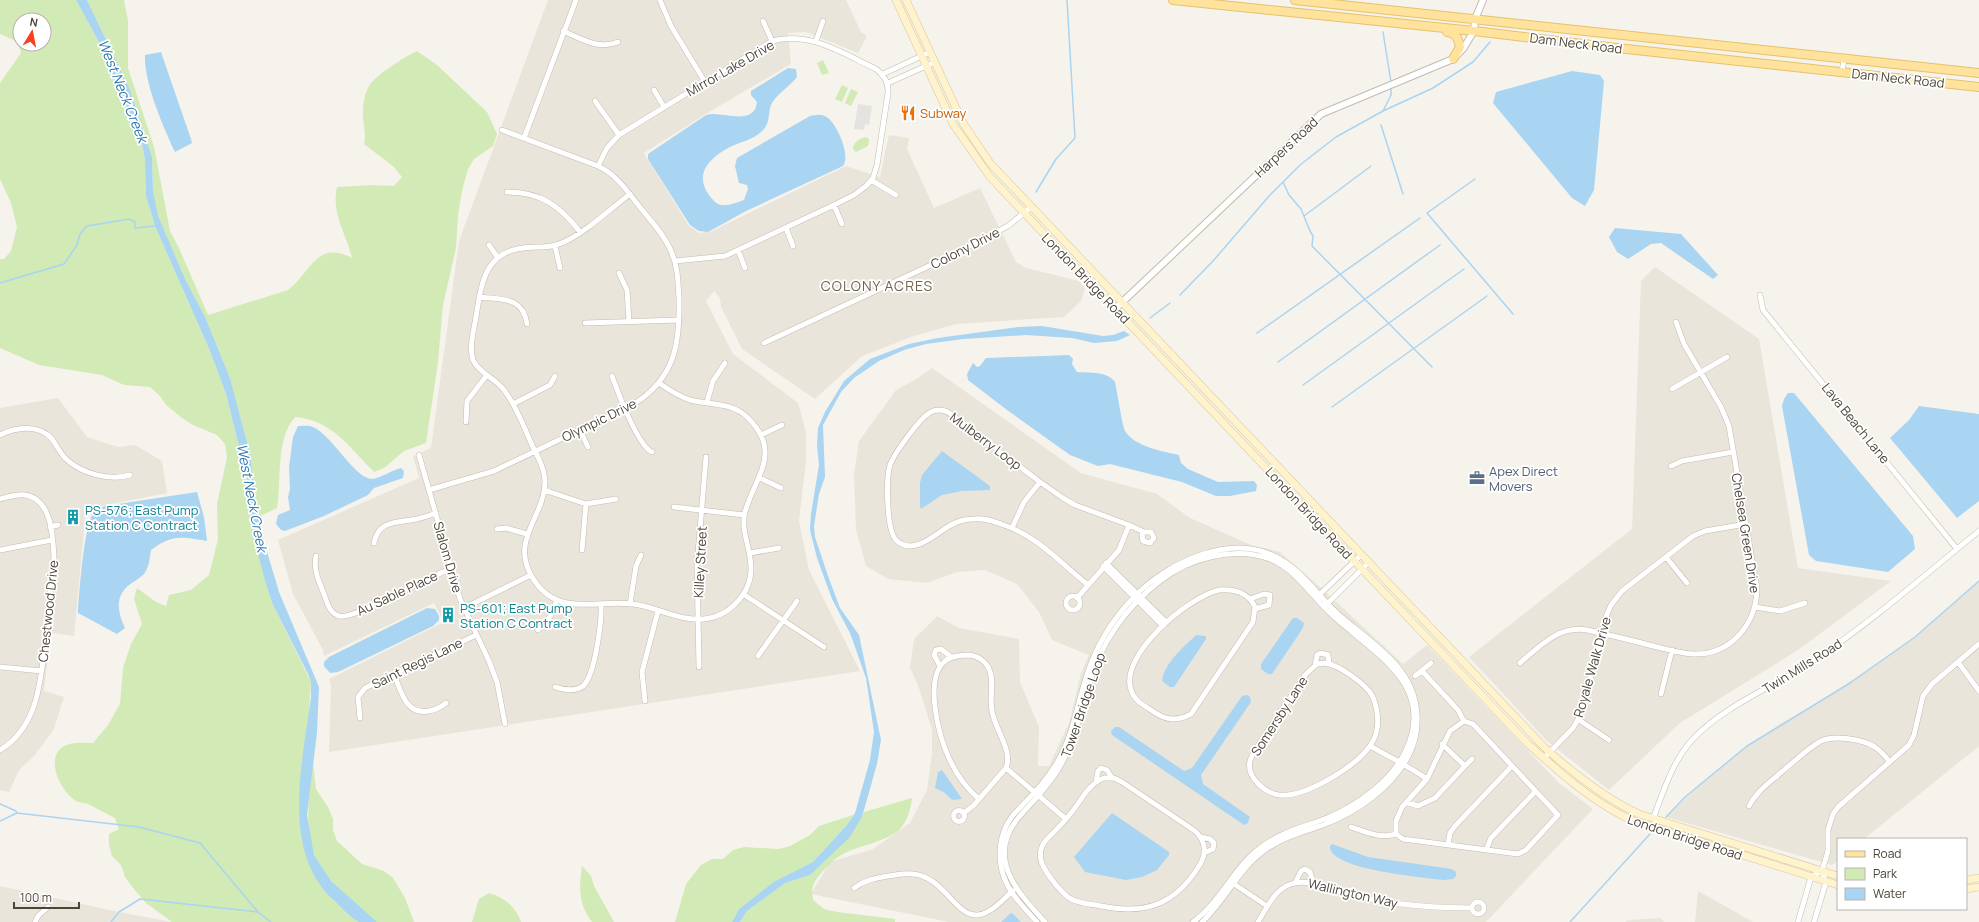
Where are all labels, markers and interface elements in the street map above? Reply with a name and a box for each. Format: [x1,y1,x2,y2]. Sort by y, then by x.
north arrow [12,12,52,52]
text: N [29,14,39,30]
street label: Dam Neck Road [1529,28,1623,58]
street label: Mirror Lake Drive [683,35,778,101]
water label: West Neck Creek [94,36,154,147]
street label: Dam Neck Road [1851,64,1945,92]
restaurant icon: Subway [899,104,917,122]
place label: Subway [920,104,967,122]
street label: Harpers Road [1250,113,1322,181]
street label: Colony Drive [927,223,1003,273]
street label: London Bridge Road [1038,229,1134,327]
district label: COLONY ACRES [821,276,933,295]
street label: Lava Beach Lane [1818,379,1894,467]
street label: Olympic Drive [559,394,640,446]
street label: Mulberry Loop [946,408,1026,474]
water label: West Neck Creek [233,442,273,556]
place label: Apex Direct Movers [1489,462,1558,495]
street label: London Bridge Road [1262,463,1356,563]
office icon: Apex Direct Movers [1468,469,1486,487]
street label: Chelsea Green Drive [1728,472,1764,595]
place label: PS-576; East Pump Station C Contract [85,501,199,534]
building icon: PS-576; East Pump Station C Contract [64,508,82,526]
street label: Slalom Drive [429,519,467,595]
street label: Killey Street [689,526,711,598]
street label: Chestwood Drive [34,559,62,663]
street label: Au Sable Place [354,566,441,620]
place label: PS-601; East Pump Station C Contract [460,599,573,632]
building icon: PS-601; East Pump Station C Contract [439,606,457,624]
street label: Royale Walk Drive [1569,614,1615,719]
street label: Saint Regis Lane [369,633,466,693]
street label: Twin Mills Road [1759,634,1845,698]
street label: Tower Bridge Loop [1057,650,1109,760]
street label: Somersby Lane [1247,672,1312,759]
street label: London Bridge Road [1625,810,1745,864]
legend [1837,838,1967,910]
text: Road [1873,845,1901,862]
text: Park [1873,865,1898,882]
street label: Wallington Way [1306,874,1400,912]
scale bar [14,884,79,910]
text: Water [1873,885,1907,902]
text: 100 m [20,889,52,906]

